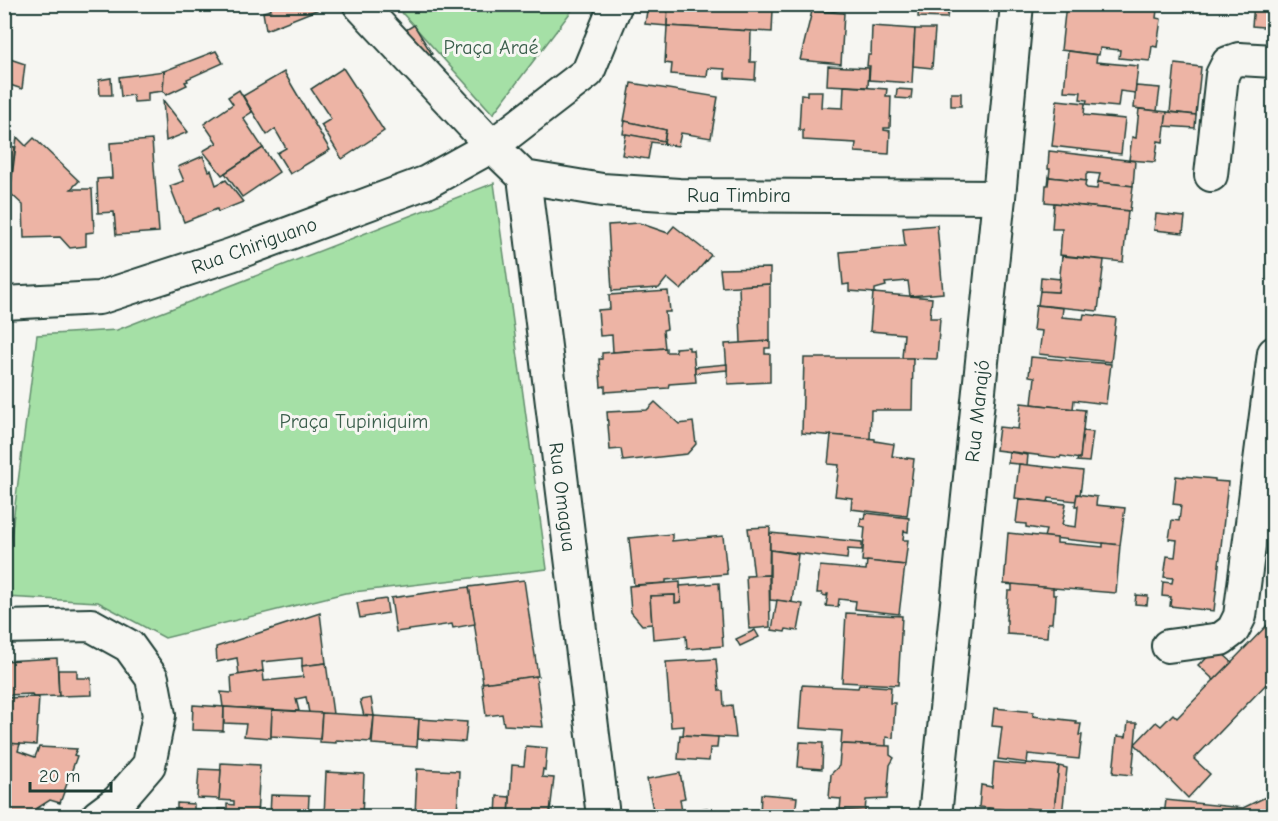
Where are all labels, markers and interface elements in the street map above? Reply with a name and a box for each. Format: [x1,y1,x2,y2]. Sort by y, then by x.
park label: Praça Araé [443,36,539,59]
street label: Rua Timbira [687,184,791,207]
street label: Rua Chiriguano [188,212,320,279]
street label: Rua Manajó [961,359,994,463]
park label: Praça Tupiniquim [280,410,428,433]
street label: Rua Omagua [544,441,581,553]
scale bar [30,755,111,793]
text: 20 m [39,766,80,787]

